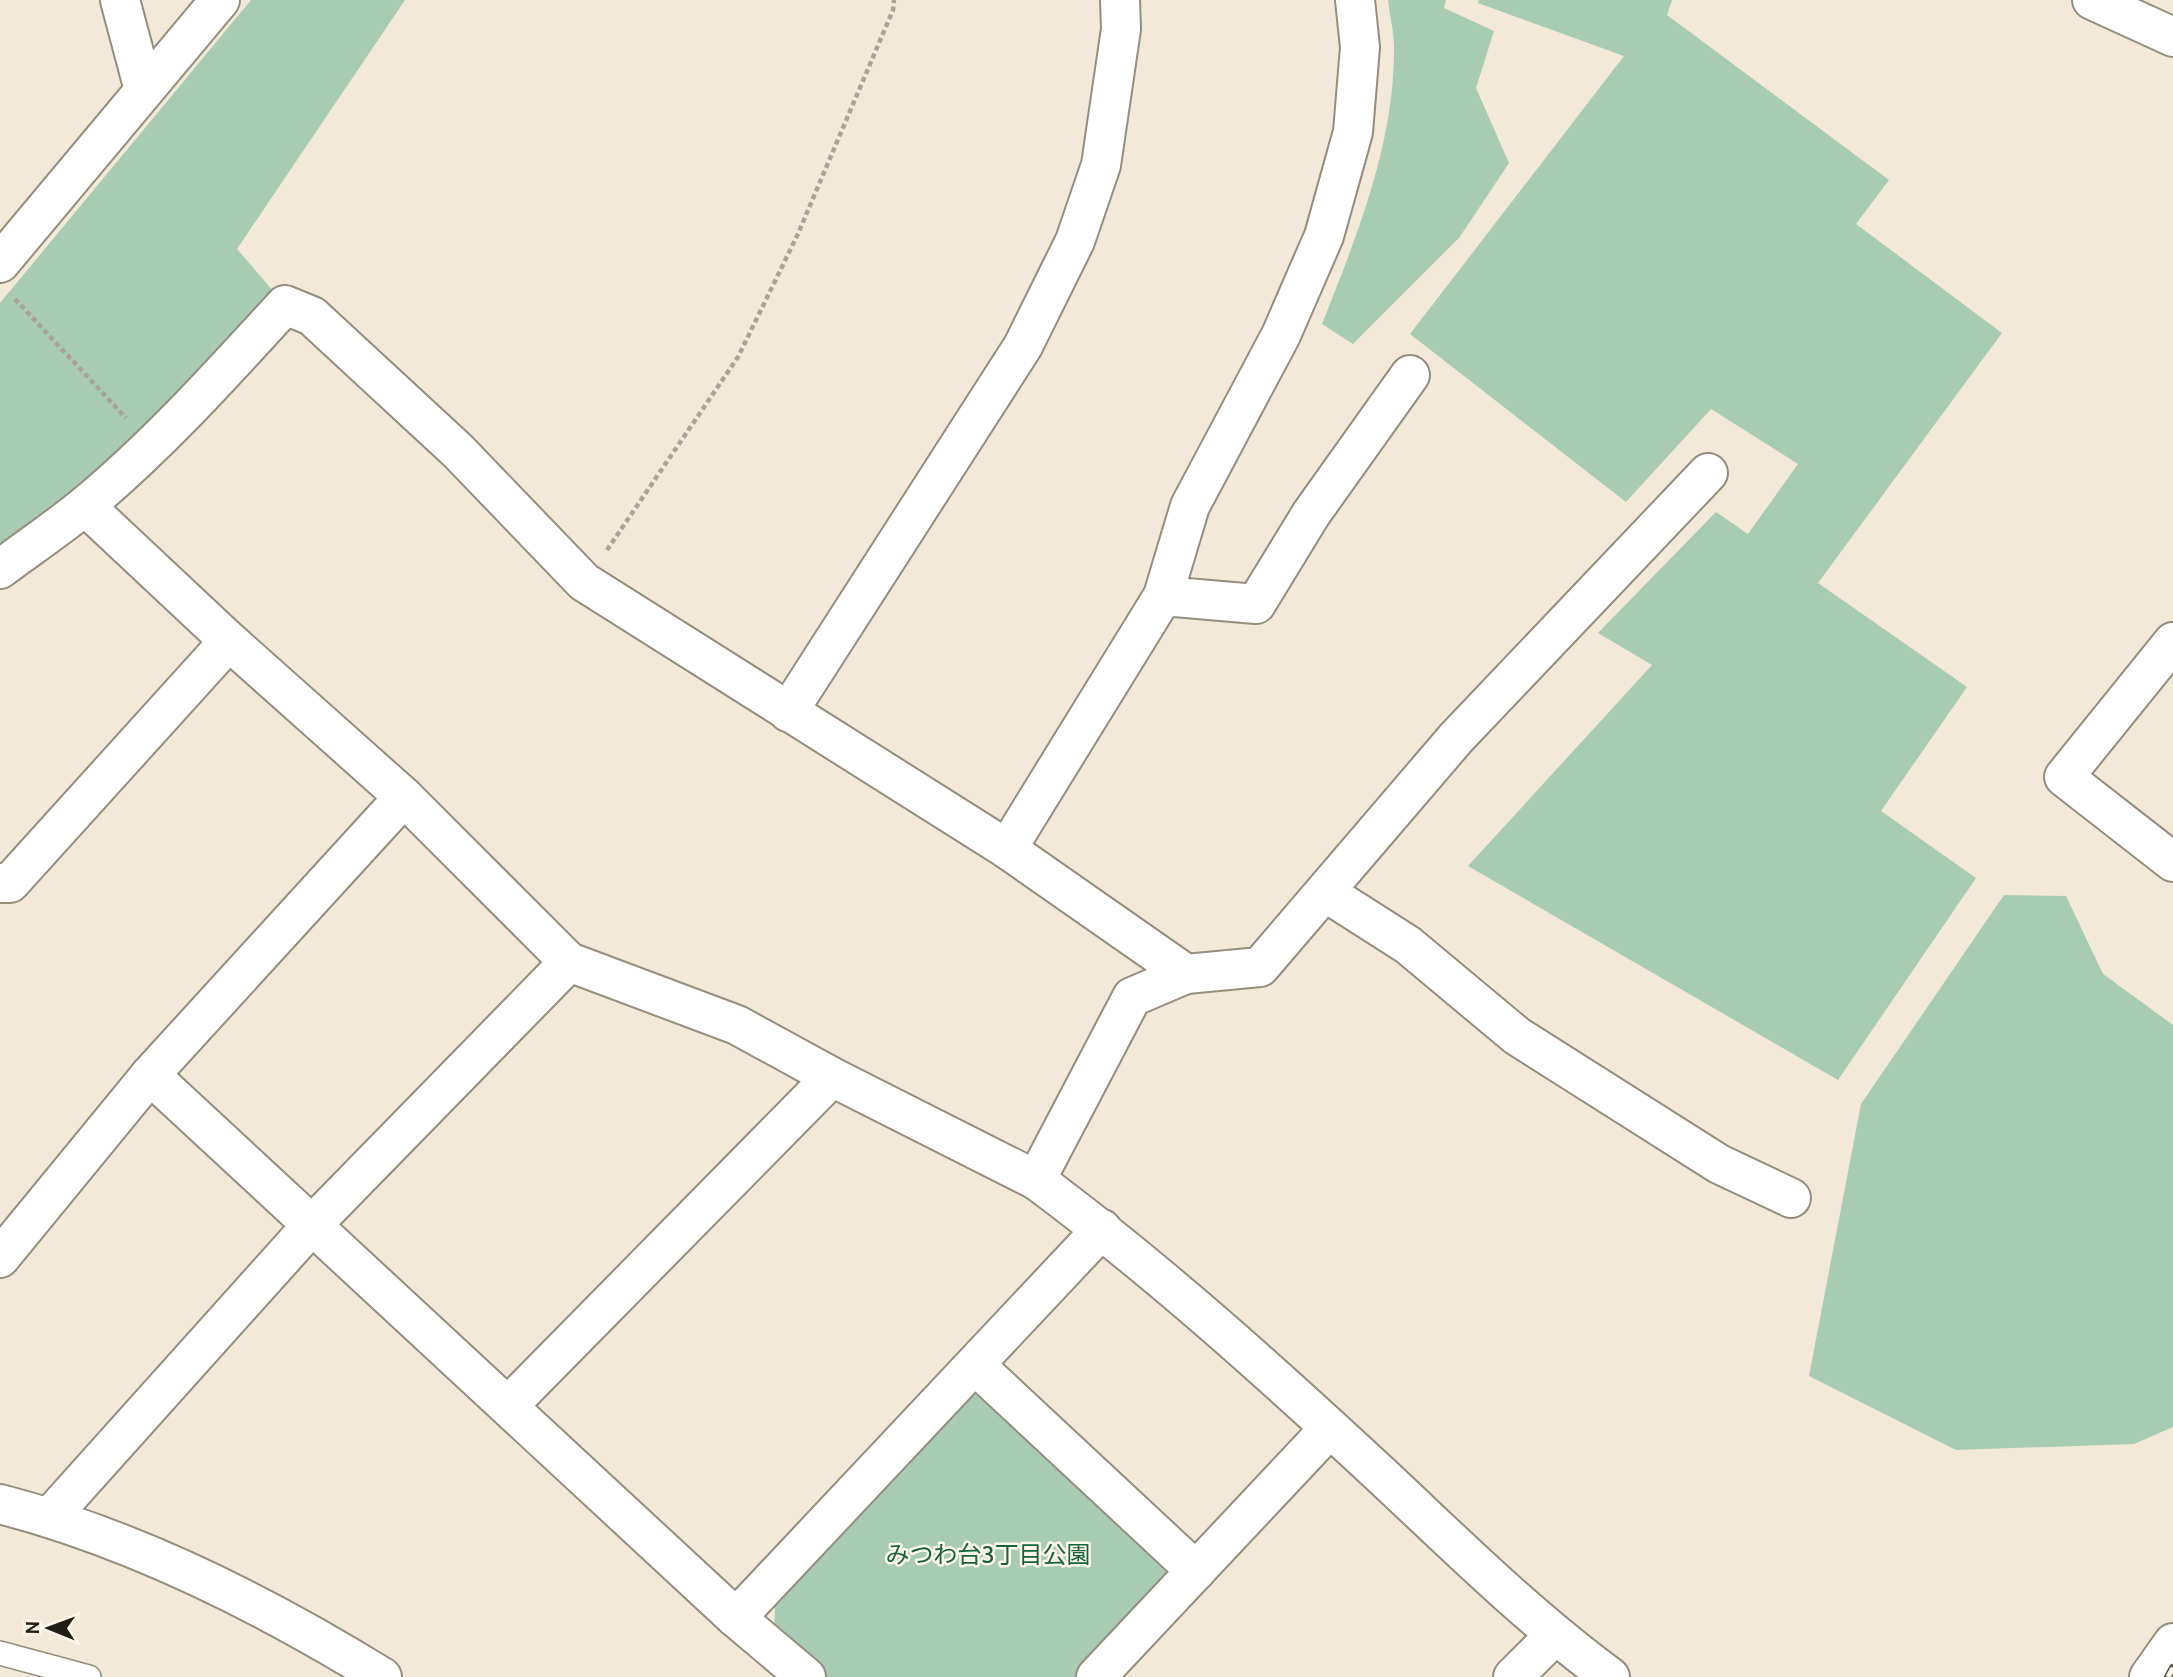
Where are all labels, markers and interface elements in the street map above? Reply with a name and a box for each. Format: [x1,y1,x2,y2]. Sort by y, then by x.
park label: みつわ台3丁目公園 [886,1540,1090,1569]
north arrow [14,1593,84,1663]
text: N [21,1621,44,1635]

